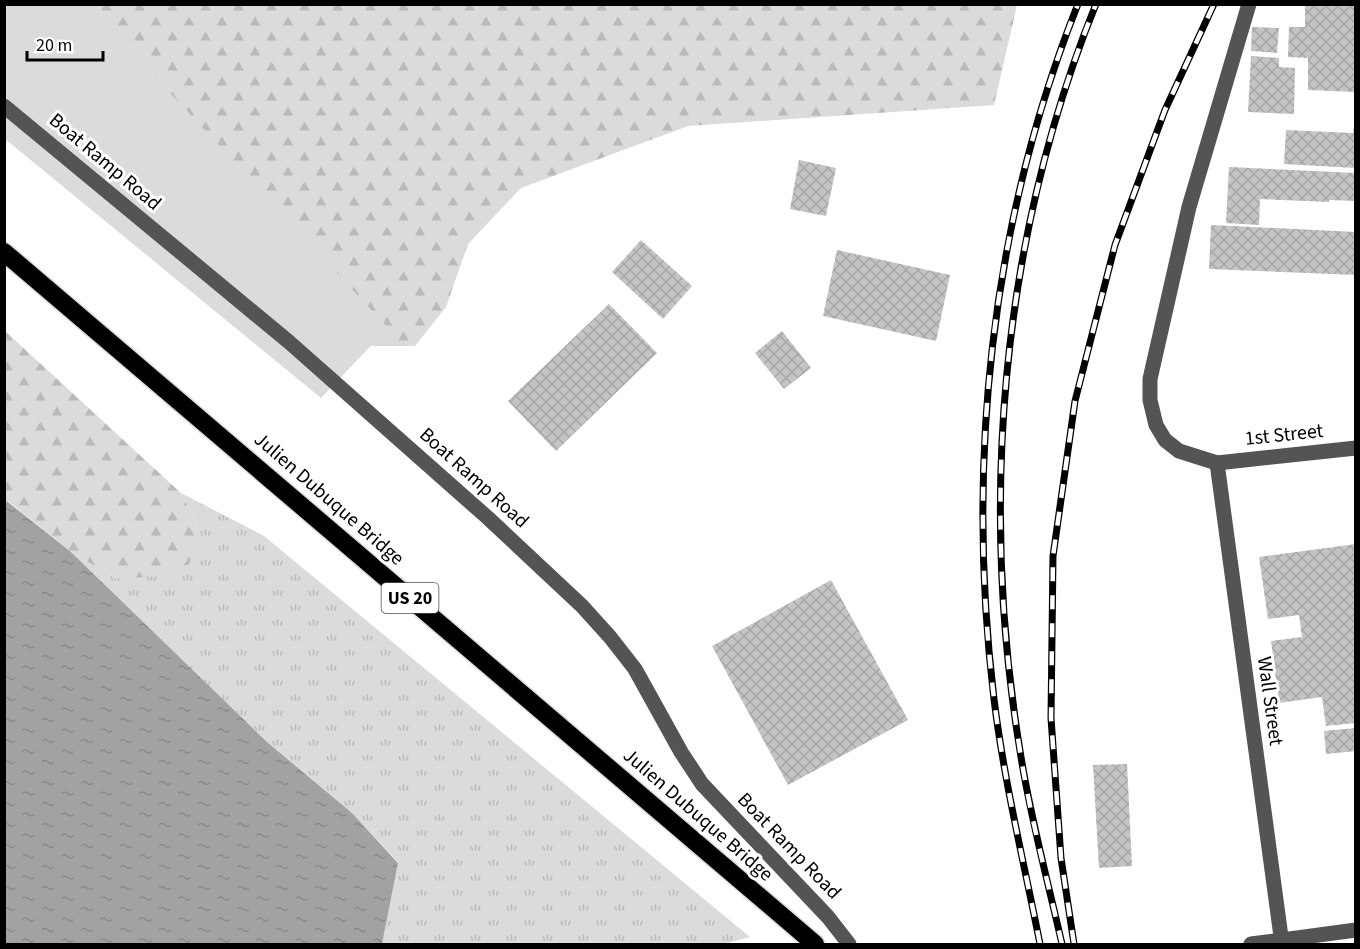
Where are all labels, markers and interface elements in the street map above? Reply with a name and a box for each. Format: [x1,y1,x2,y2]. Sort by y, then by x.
scale bar [27,24,104,62]
text: 20 m [36,33,72,58]
street label: Boat Ramp Road [43,107,167,217]
street label: 1st Street [1243,417,1325,453]
street label: Boat Ramp Road [413,421,535,535]
street label: Julien Dubuque Bridge [248,426,410,572]
road number: US 20 [382,583,438,613]
street label: Wall Street [1250,655,1290,748]
street label: Julien Dubuque Bridge [617,742,779,888]
street label: Boat Ramp Road [731,786,847,906]

